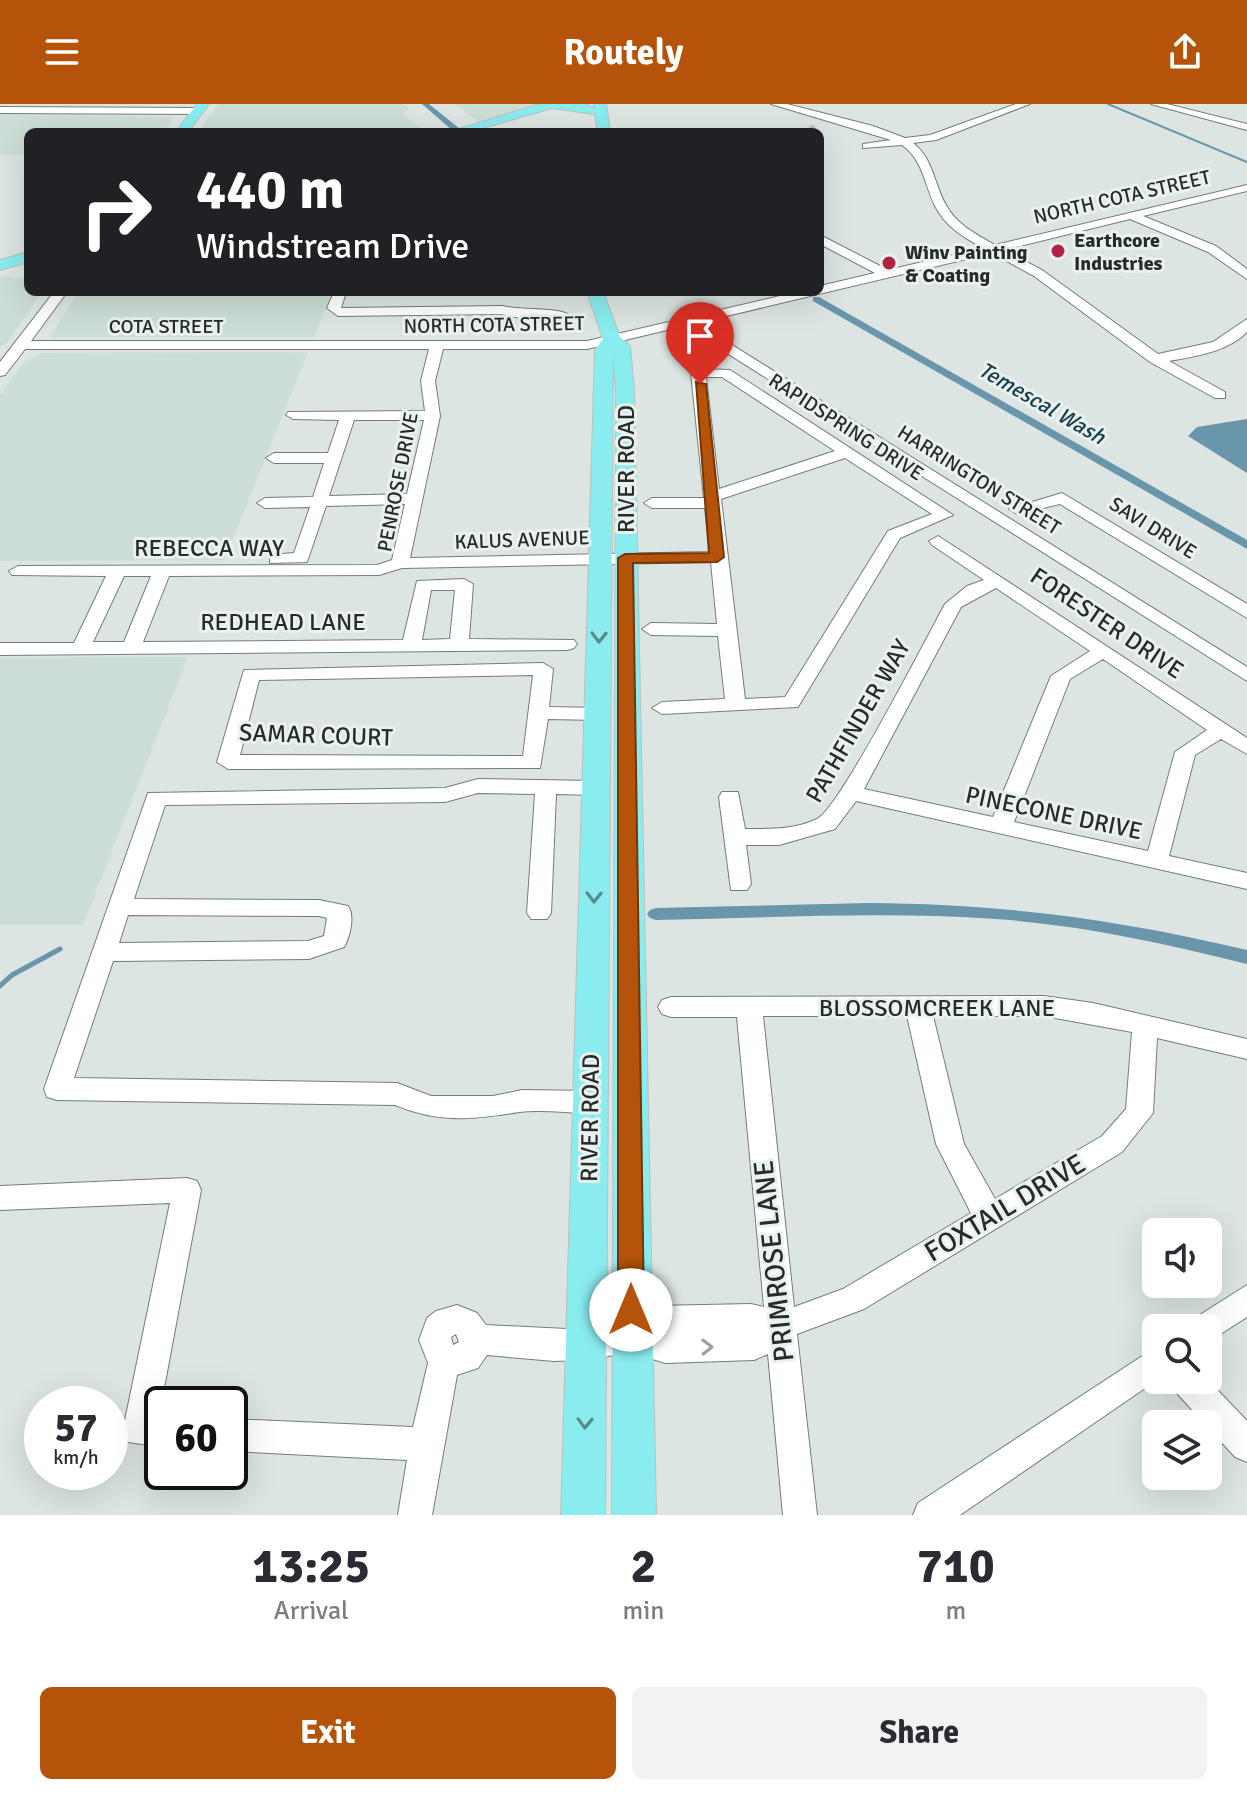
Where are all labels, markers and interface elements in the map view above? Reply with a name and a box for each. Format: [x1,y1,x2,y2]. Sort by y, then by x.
icon: menu [40,30,84,74]
text: Routely [564,30,683,75]
icon: share [1163,30,1207,74]
text: 440 m [196,155,344,224]
icon: right [64,160,168,264]
street label: NORTH COTA STREET [1031,164,1213,230]
text: Windstream Drive [196,224,469,269]
place label: Earthcore Industries [1074,228,1163,276]
place label: Winv Painting & Coating [905,240,1028,288]
marker: Earthcore Industries [1049,242,1067,260]
marker: Winv Painting & Coating [880,254,898,272]
pin [666,302,734,384]
street label: NORTH COTA STREET [403,311,585,339]
street label: COTA STREET [109,314,223,339]
icon: arrive [678,314,722,358]
water label: Temescal Wash [974,356,1111,451]
street label: RAPIDSPRING DRIVE [764,368,928,486]
street label: RIVER ROAD [611,405,641,533]
street label: PENROSE DRIVE [372,410,424,554]
street label: HARRINGTON STREET [893,420,1065,540]
street label: SAVI DRIVE [1105,491,1201,565]
street label: KALUS AVENUE [454,525,590,555]
street label: REBECCA WAY [134,533,284,563]
street label: FORESTER DRIVE [1025,561,1189,685]
street label: REDHEAD LANE [200,607,366,637]
one-way arrow [591,631,608,644]
street label: PATHFINDER WAY [799,634,917,808]
street label: SAMAR COURT [239,717,394,753]
street label: PINECONE DRIVE [963,780,1145,846]
one-way arrow [586,891,603,904]
street label: BLOSSOMCREEK LANE [819,993,1055,1023]
street label: RIVER ROAD [574,1054,606,1182]
street label: FOXTAIL DRIVE [918,1147,1092,1269]
street label: PRIMROSE LANE [747,1159,801,1363]
map controls [1142,1218,1222,1490]
button: sound [1142,1218,1222,1298]
position arrow [589,1268,673,1352]
button: search [1142,1314,1222,1394]
one-way arrow [701,1338,714,1356]
speed limit sign: 60 [144,1386,248,1490]
text: 57 [54,1403,98,1453]
button: layers [1142,1410,1222,1490]
one-way arrow [576,1417,594,1430]
text: km/h [53,1445,99,1470]
text: 13:25 [252,1537,370,1596]
text: 2 [631,1537,656,1596]
text: 710 [917,1537,995,1596]
text: Arrival [274,1595,349,1627]
text: min [623,1595,665,1627]
text: m [945,1595,966,1627]
button: Exit [40,1687,616,1779]
button: Share [632,1687,1207,1779]

